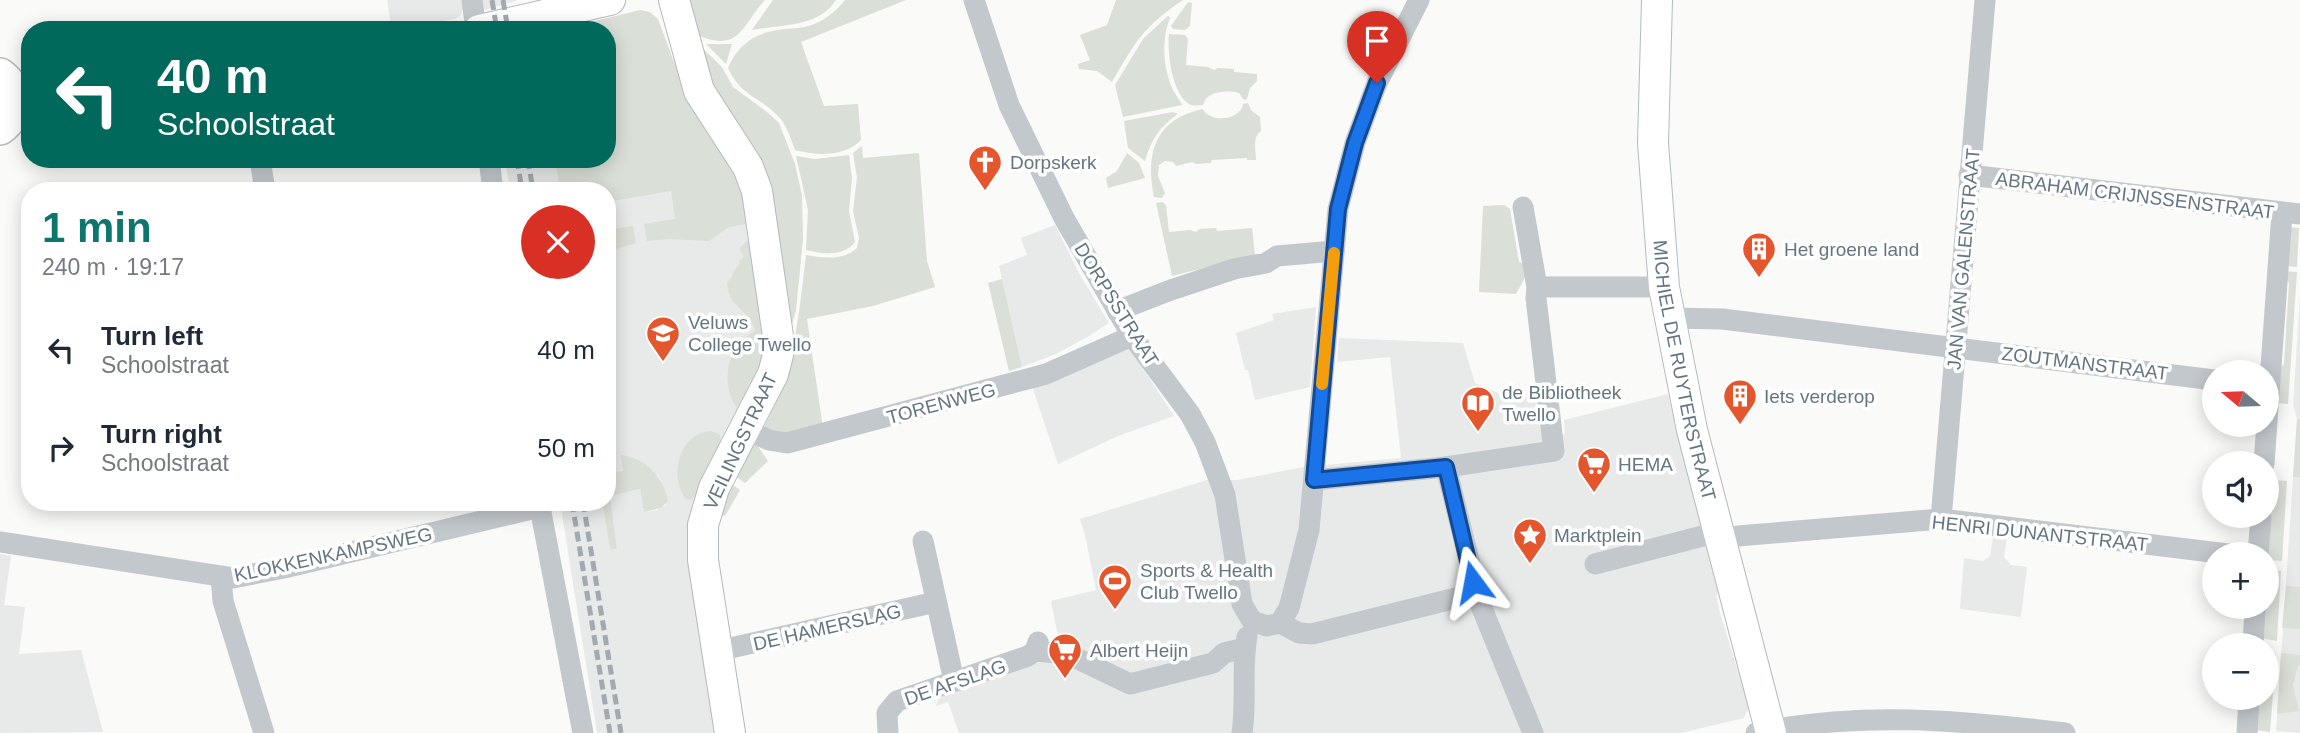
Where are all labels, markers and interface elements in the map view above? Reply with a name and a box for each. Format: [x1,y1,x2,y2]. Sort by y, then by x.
pin [1347,11,1407,83]
icon: arrive [1358,22,1396,60]
icon: left [42,49,133,140]
text: 40 m [157,49,269,103]
text: Schoolstraat [157,106,335,142]
church icon: Dorpskerk [966,143,1004,192]
street label: JAN VAN GALENSTRAAT [1943,147,1984,371]
place label: Dorpskerk [1010,152,1097,173]
street label: ABRAHAM CRIJNSSENSTRAAT [1994,168,2276,223]
text: 1 min [42,204,152,251]
button: close [521,205,595,279]
building icon: Het groene land [1740,230,1778,279]
street label: DORPSSTRAAT [1070,239,1163,370]
street label: MICHIEL DE RUYTERSTRAAT [1649,239,1720,503]
place label: Het groene land [1784,239,1919,260]
text: 240 m · 19:17 [42,254,184,280]
place label: Veluws College Twello [688,312,811,355]
school or university icon: Veluws College Twello [644,314,682,363]
text: Turn left [101,321,203,351]
icon: left [42,331,80,369]
text: 40 m [537,335,595,365]
street label: ZOUTMANSTRAAT [2001,343,2170,384]
text: Schoolstraat [101,352,229,378]
north arrow [2202,360,2278,438]
map controls [2202,360,2279,710]
street label: VEILINGSTRAAT [700,369,782,513]
building icon: Iets verderop [1721,377,1759,426]
street label: TORENWEG [885,379,998,428]
place label: de Bibliotheek Twello [1502,382,1622,425]
library icon: de Bibliotheek Twello [1459,384,1497,433]
place label: Iets verderop [1764,386,1875,407]
text: Turn right [101,419,222,449]
icon: right [42,429,80,467]
text: 50 m [537,433,595,463]
supermarket icon: HEMA [1575,445,1613,494]
text: Schoolstraat [101,450,229,476]
button: sound [2202,451,2279,528]
place label: HEMA [1618,454,1673,475]
street label: HENRI DUNANTSTRAAT [1931,512,2149,555]
place icon: Marktplein [1511,516,1549,565]
street label: KLOKKENKAMPSWEG [232,523,434,586]
place label: Marktplein [1554,525,1642,546]
button: + [2202,542,2279,619]
position arrow [1436,545,1510,619]
place label: Sports & Health Club Twello [1140,560,1273,603]
sports icon: Sports & Health Club Twello [1096,562,1134,611]
street label: DE HAMERSLAG [751,600,903,655]
supermarket icon: Albert Heijn [1046,631,1084,680]
button: − [2202,633,2279,710]
place label: Albert Heijn [1090,640,1188,661]
street label: DE AFSLAG [902,655,1009,710]

